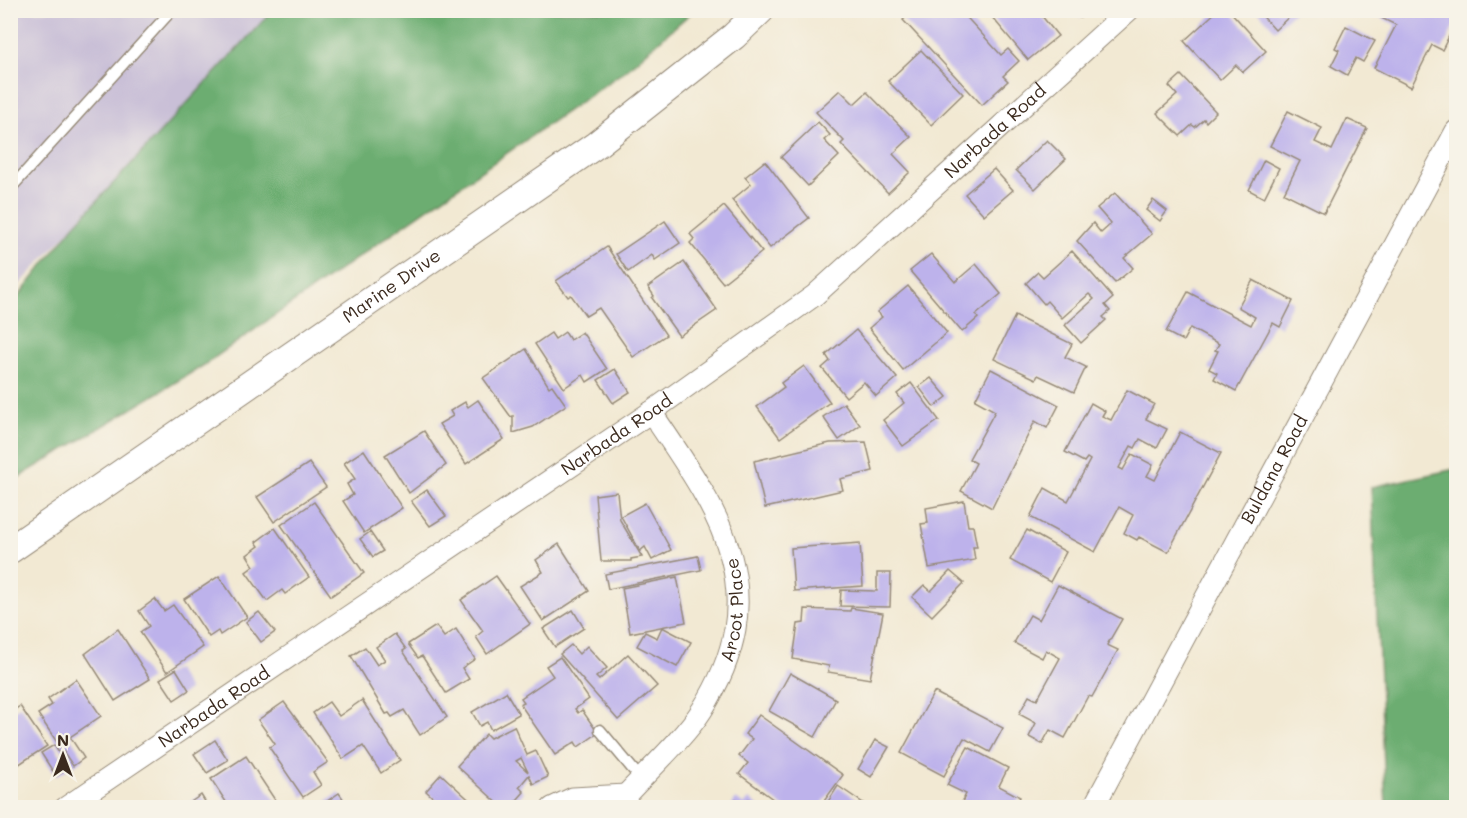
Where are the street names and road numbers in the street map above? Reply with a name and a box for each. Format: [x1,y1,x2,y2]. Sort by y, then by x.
street label: Narbada Road [938,78,1050,183]
street label: Marine Drive [337,243,445,328]
street label: Narbada Road [556,388,677,480]
street label: Buldana Road [1235,411,1313,528]
street label: Arcot Place [714,556,748,665]
street label: Narbada Road [153,660,274,753]

